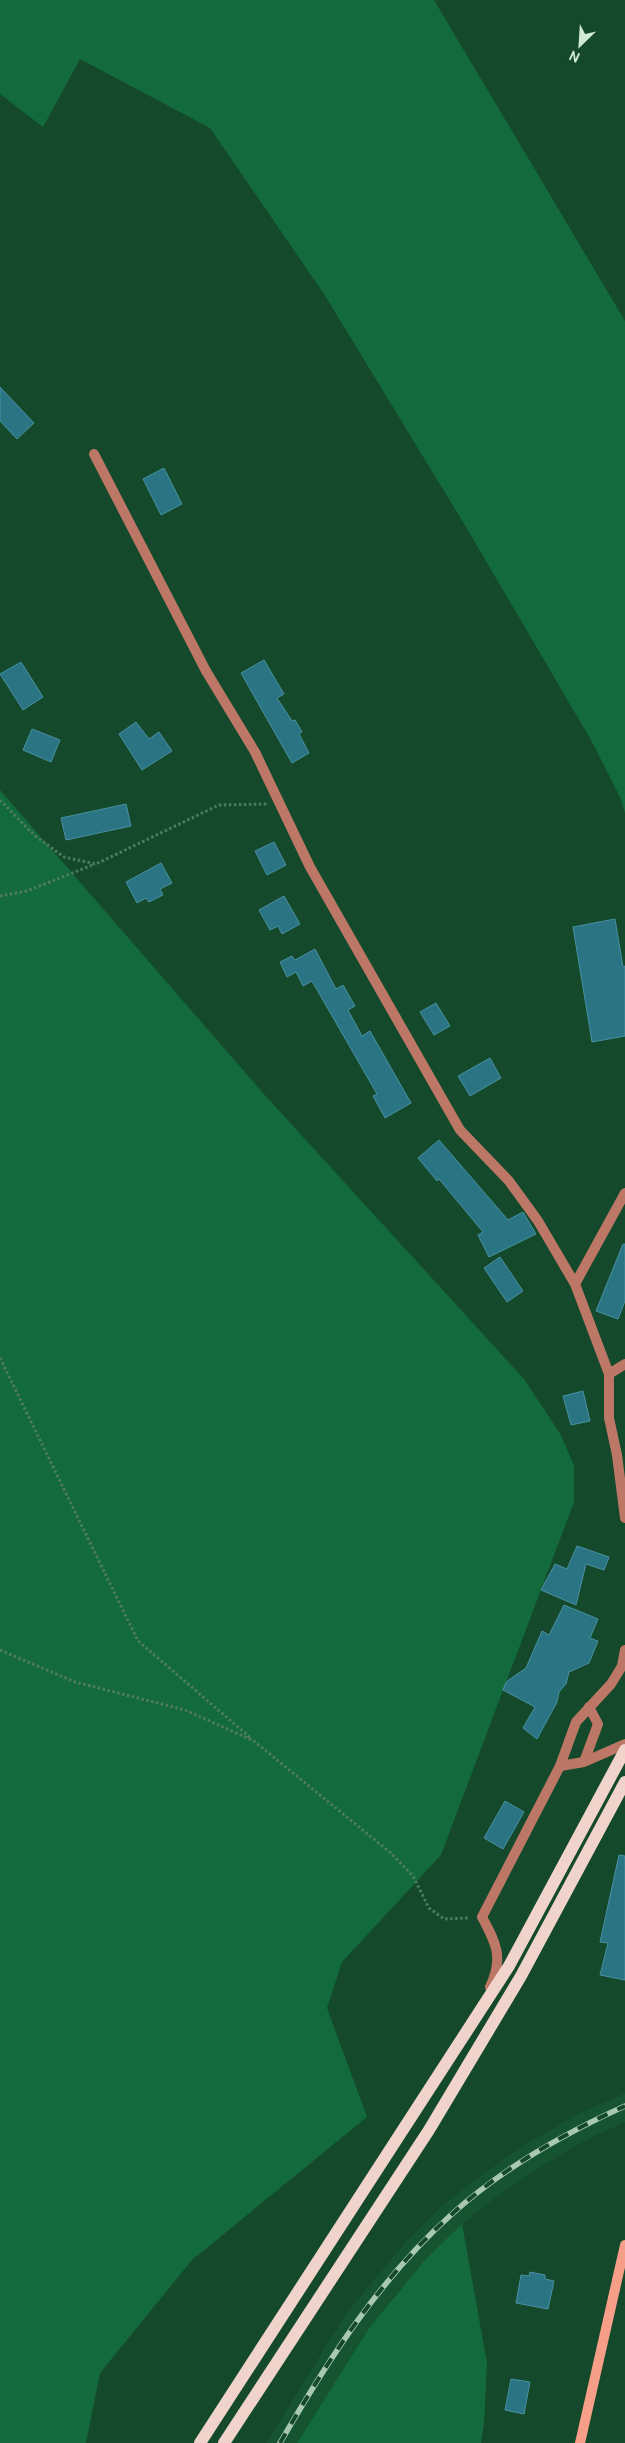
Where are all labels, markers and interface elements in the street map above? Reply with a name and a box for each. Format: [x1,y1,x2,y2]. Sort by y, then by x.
north arrow [555,20,605,70]
text: N [566,47,583,67]

